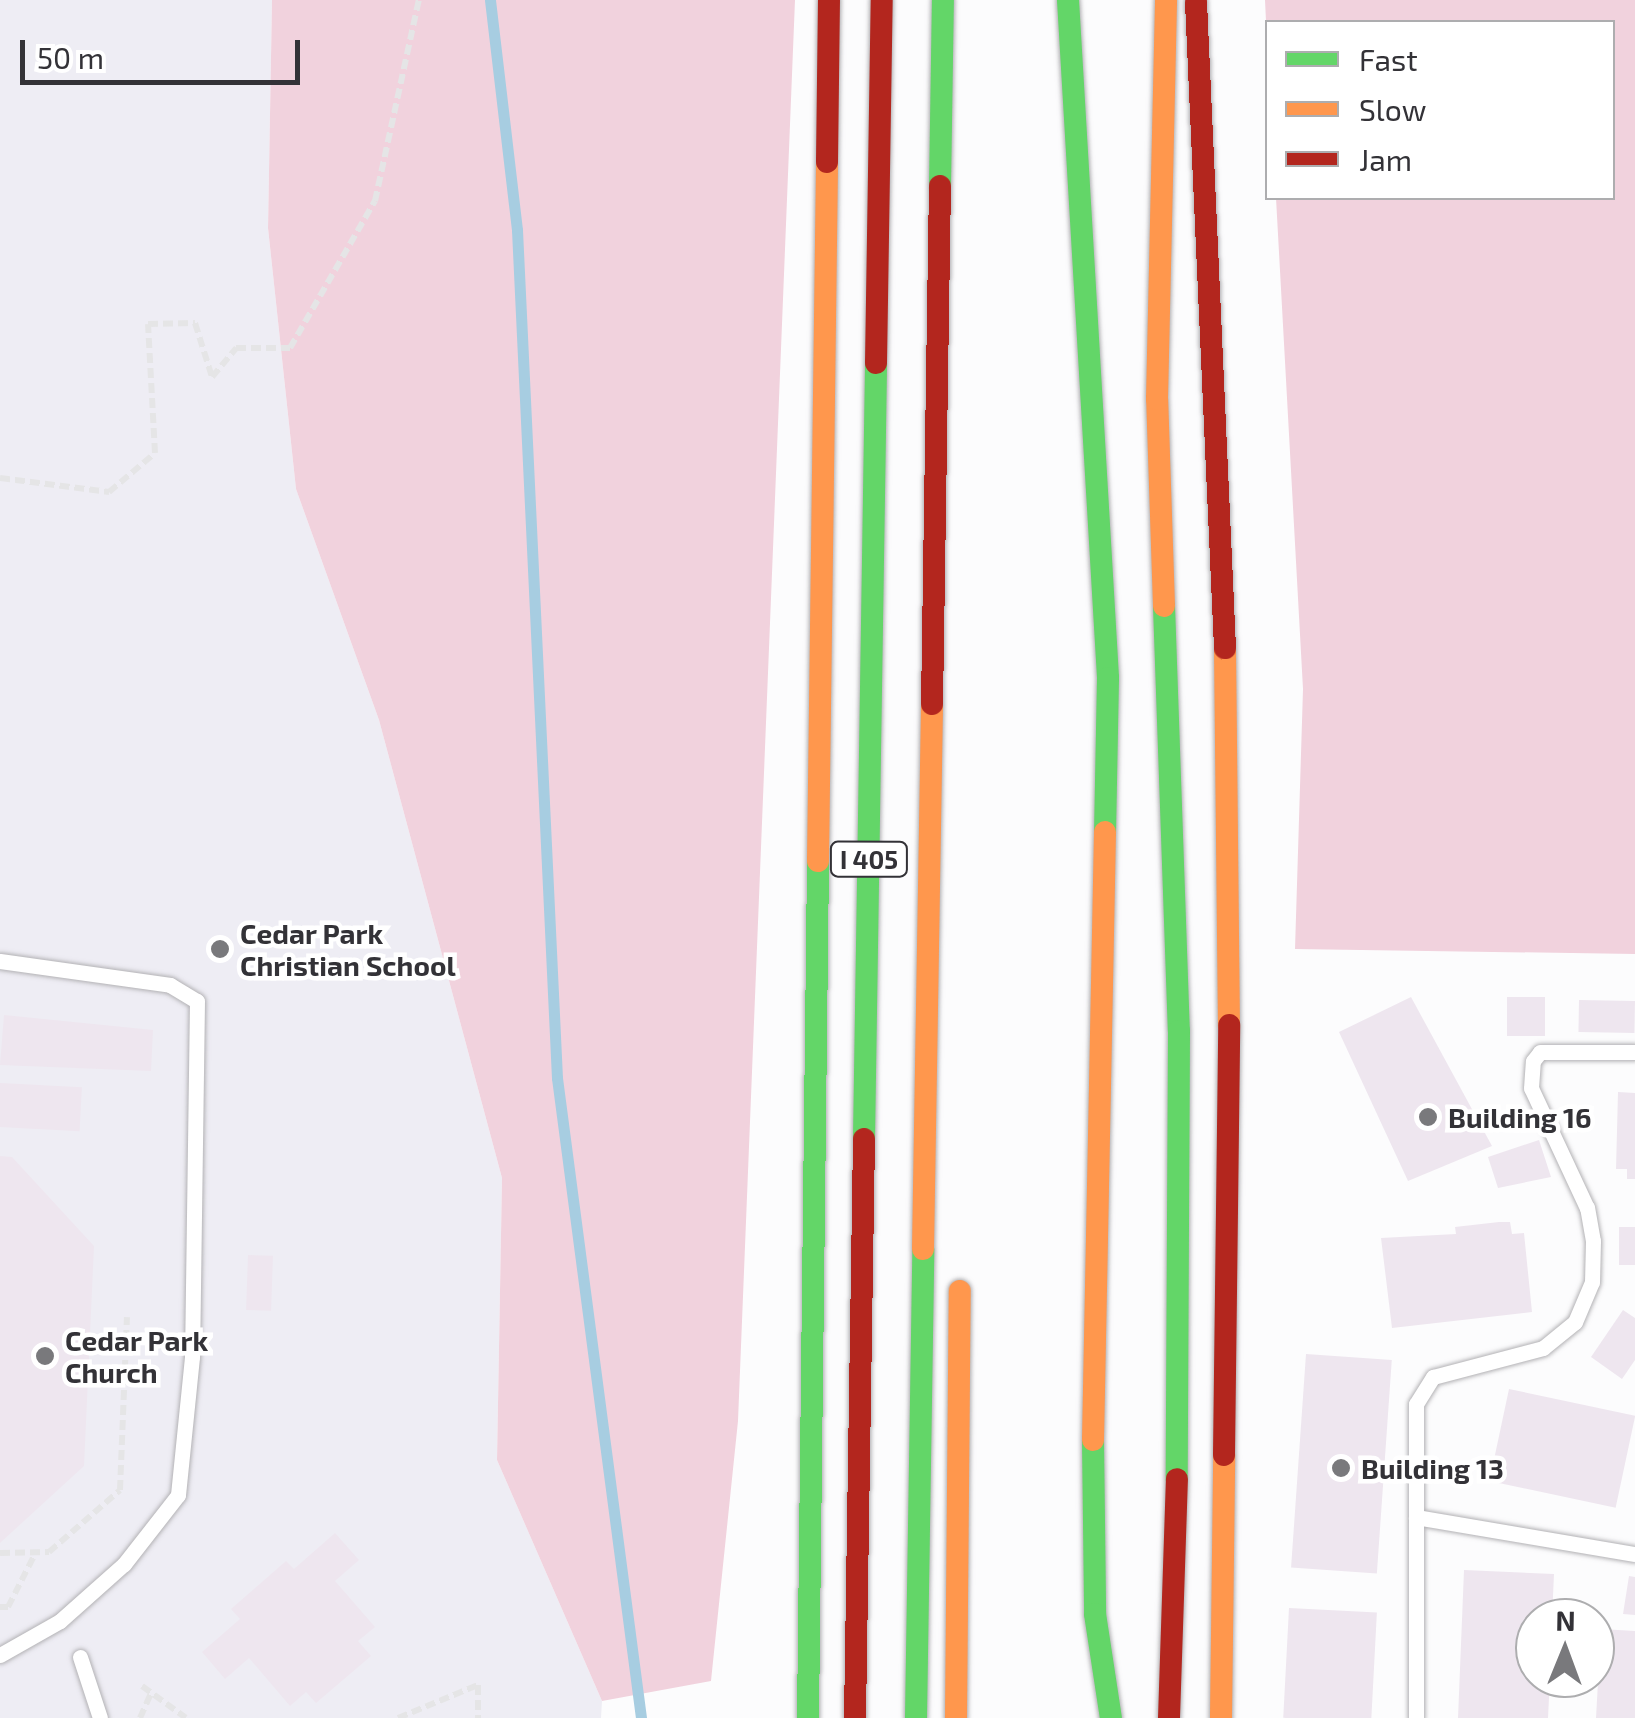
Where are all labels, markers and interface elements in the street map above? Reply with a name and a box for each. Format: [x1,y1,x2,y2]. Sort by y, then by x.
scale bar [25,20,305,82]
legend [1265,20,1615,200]
text: 50 m [37,39,104,75]
text: Fast [1359,41,1418,77]
text: Slow [1359,91,1426,127]
text: Jam [1359,141,1412,177]
road number: I 405 [829,839,909,879]
place label: Cedar Park Christian School [240,916,456,982]
marker: Cedar Park Christian School [209,938,231,960]
place label: Building 16 [1448,1100,1592,1134]
marker: Building 16 [1417,1106,1439,1128]
place label: Cedar Park Church [65,1323,209,1389]
marker: Cedar Park Church [34,1345,56,1367]
place label: Building 13 [1361,1451,1504,1485]
marker: Building 13 [1330,1457,1352,1479]
north arrow [1515,1598,1615,1698]
text: N [1555,1603,1576,1637]

